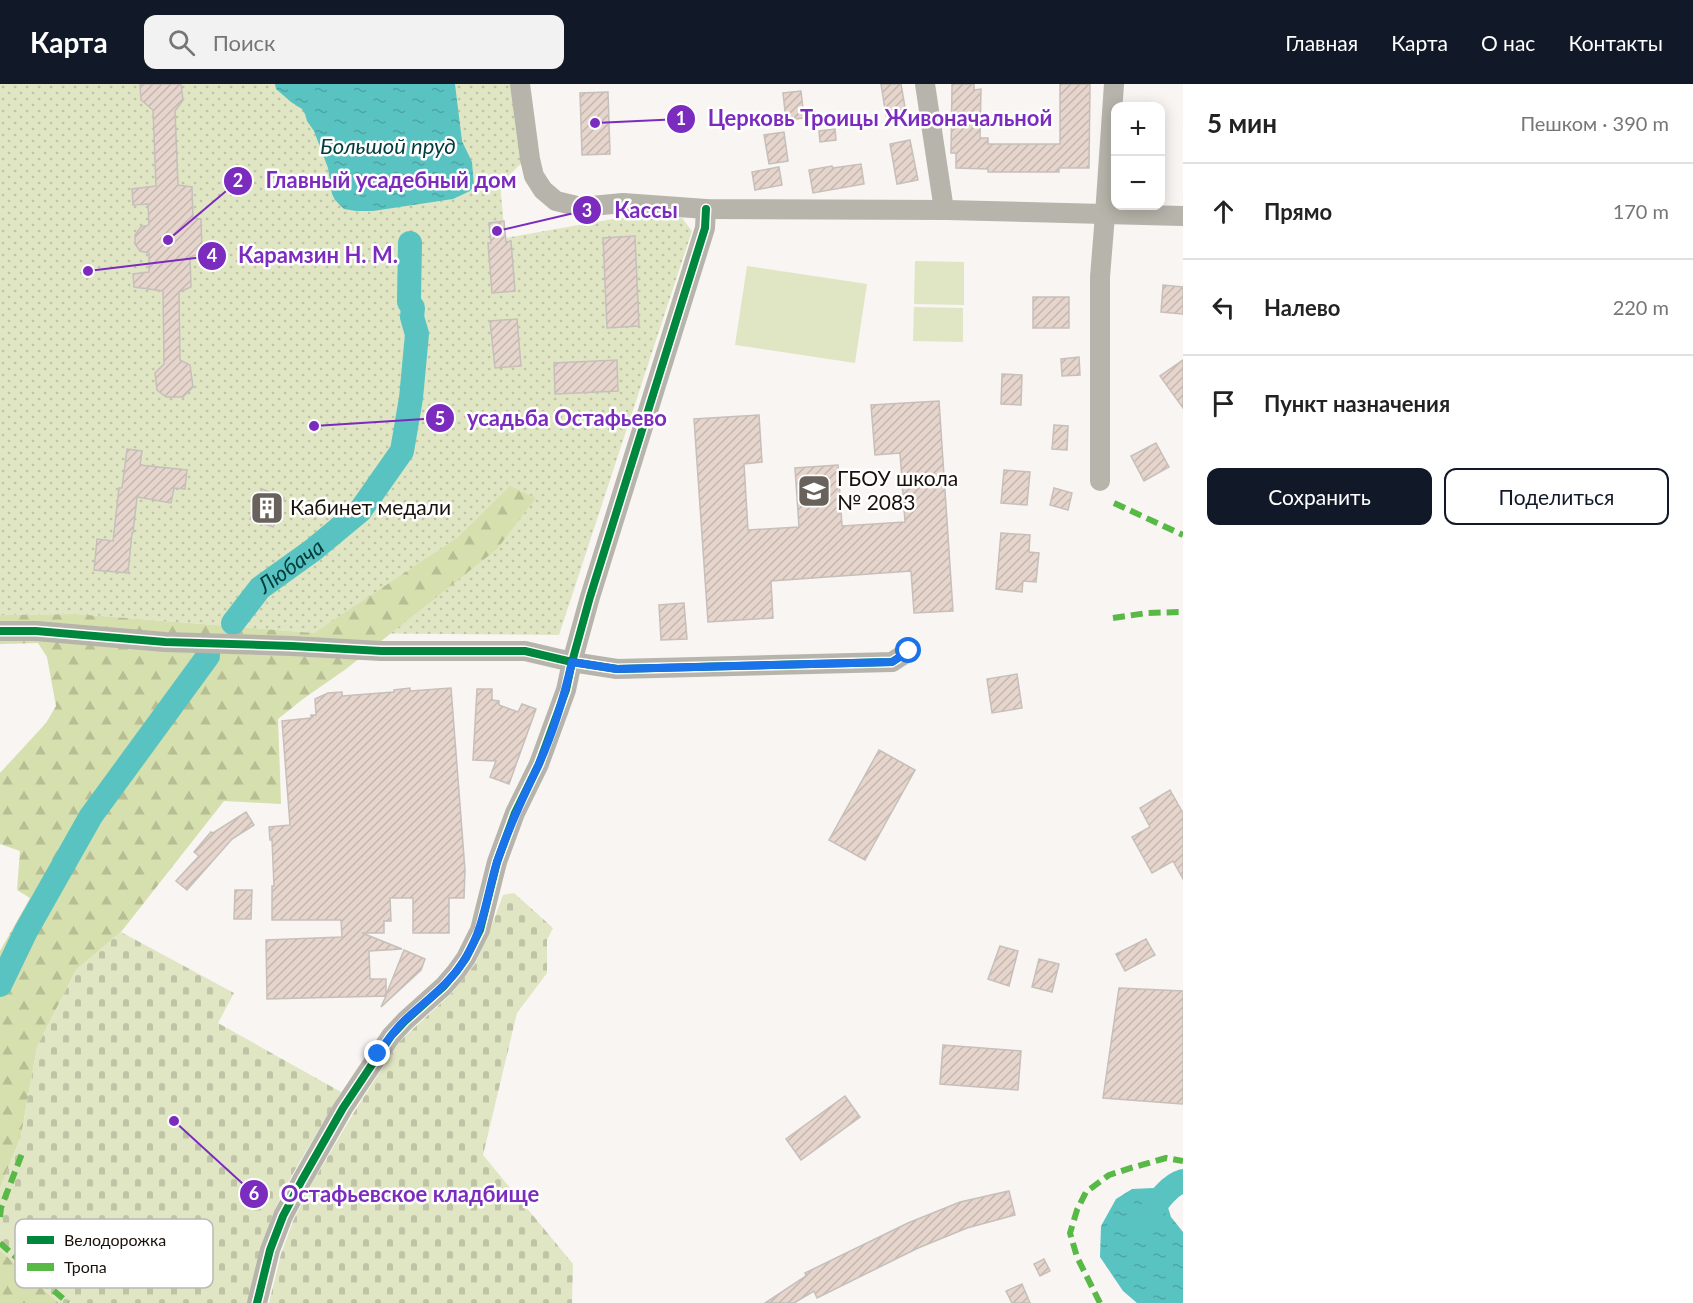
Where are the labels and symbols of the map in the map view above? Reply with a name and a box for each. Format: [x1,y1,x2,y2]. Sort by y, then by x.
callout: Церковь Троицы Живоначальной [666,99,1065,139]
text: Церковь Троицы Живоначальной [708,104,1052,131]
text: 1 [676,107,686,129]
water label: Большой пруд [320,132,456,159]
callout: Главный усадебный дом [223,161,528,201]
text: Главный усадебный дом [266,166,516,193]
text: 2 [233,169,243,191]
callout: Кассы [572,190,689,230]
text: Кассы [614,196,678,223]
text: 3 [582,199,592,221]
callout: Карамзин Н. М. [197,236,410,276]
text: Карамзин Н. М. [238,241,398,268]
text: 4 [207,244,217,266]
callout: усадьба Остафьево [425,398,679,438]
text: усадьба Остафьево [467,404,667,431]
text: 5 [435,407,445,429]
place label: ГБОУ школа № 2083 [837,465,958,514]
school or university icon: ГБОУ школа № 2083 [796,473,832,509]
building icon: Кабинет медали [249,490,285,526]
place label: Кабинет медали [290,494,451,519]
water label: Любача [251,533,329,599]
route start [895,637,921,663]
route end [364,1040,390,1066]
callout: Остафьевское кладбище [239,1174,552,1214]
text: Остафьевское кладбище [281,1180,540,1207]
text: 6 [249,1182,259,1204]
legend [15,1219,213,1288]
text: Велодорожка [64,1230,166,1249]
text: Тропа [64,1257,107,1276]

